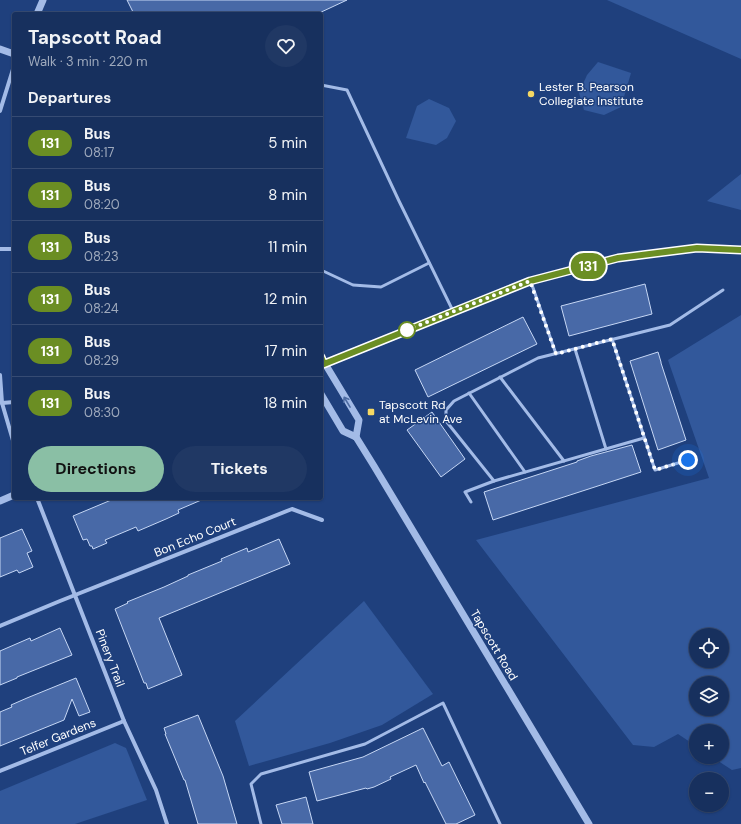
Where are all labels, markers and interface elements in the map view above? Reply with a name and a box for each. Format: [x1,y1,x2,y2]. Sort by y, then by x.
text: Tapscott Road [28,25,162,50]
button: heart [265,25,307,67]
text: Walk · 3 min · 220 m [28,53,148,70]
place label: Lester B. Pearson Collegiate Institute [539,79,643,109]
text: Departures [28,88,111,108]
marker: Lester B. Pearson Collegiate Institute [526,89,536,99]
text: Bus [84,124,111,144]
text: 5 min [268,133,307,153]
text: 131 [41,134,59,152]
text: 08:17 [84,144,114,161]
text: Bus [84,176,111,196]
text: 8 min [268,185,307,205]
text: 131 [41,186,59,204]
text: 08:20 [84,196,120,213]
text: Bus [84,228,111,248]
text: 11 min [268,237,307,257]
text: 131 [41,238,59,256]
text: 08:23 [84,248,119,265]
line badge: 131 [565,253,611,279]
text: 131 [579,257,597,275]
text: Bus [84,280,111,300]
text: 12 min [264,289,307,309]
text: 131 [41,290,59,308]
text: 08:24 [84,300,119,317]
unlabelled marker [398,321,416,339]
text: Bus [84,332,111,352]
text: 17 min [265,341,307,361]
text: 131 [41,342,59,360]
text: 08:29 [84,352,119,369]
text: Bus [84,384,111,404]
text: 18 min [264,393,307,413]
text: 131 [41,394,59,412]
one-way arrow [343,396,351,408]
place label: Tapscott Rd at McLevin Ave [379,397,463,427]
text: 08:30 [84,404,120,421]
marker: Tapscott Rd at McLevin Ave [366,407,376,417]
button: Directions [28,446,164,492]
button: Tickets [172,446,307,492]
your location [678,450,698,470]
street label: Bon Echo Court [152,513,239,561]
street label: Tapscott Road [466,607,522,683]
street label: Pinery Trail [92,627,128,689]
map controls [689,628,729,812]
button: locate [689,628,729,668]
button: layers [689,676,729,716]
street label: Telfer Gardens [18,714,98,760]
button: + [689,724,729,764]
button: − [689,772,729,812]

